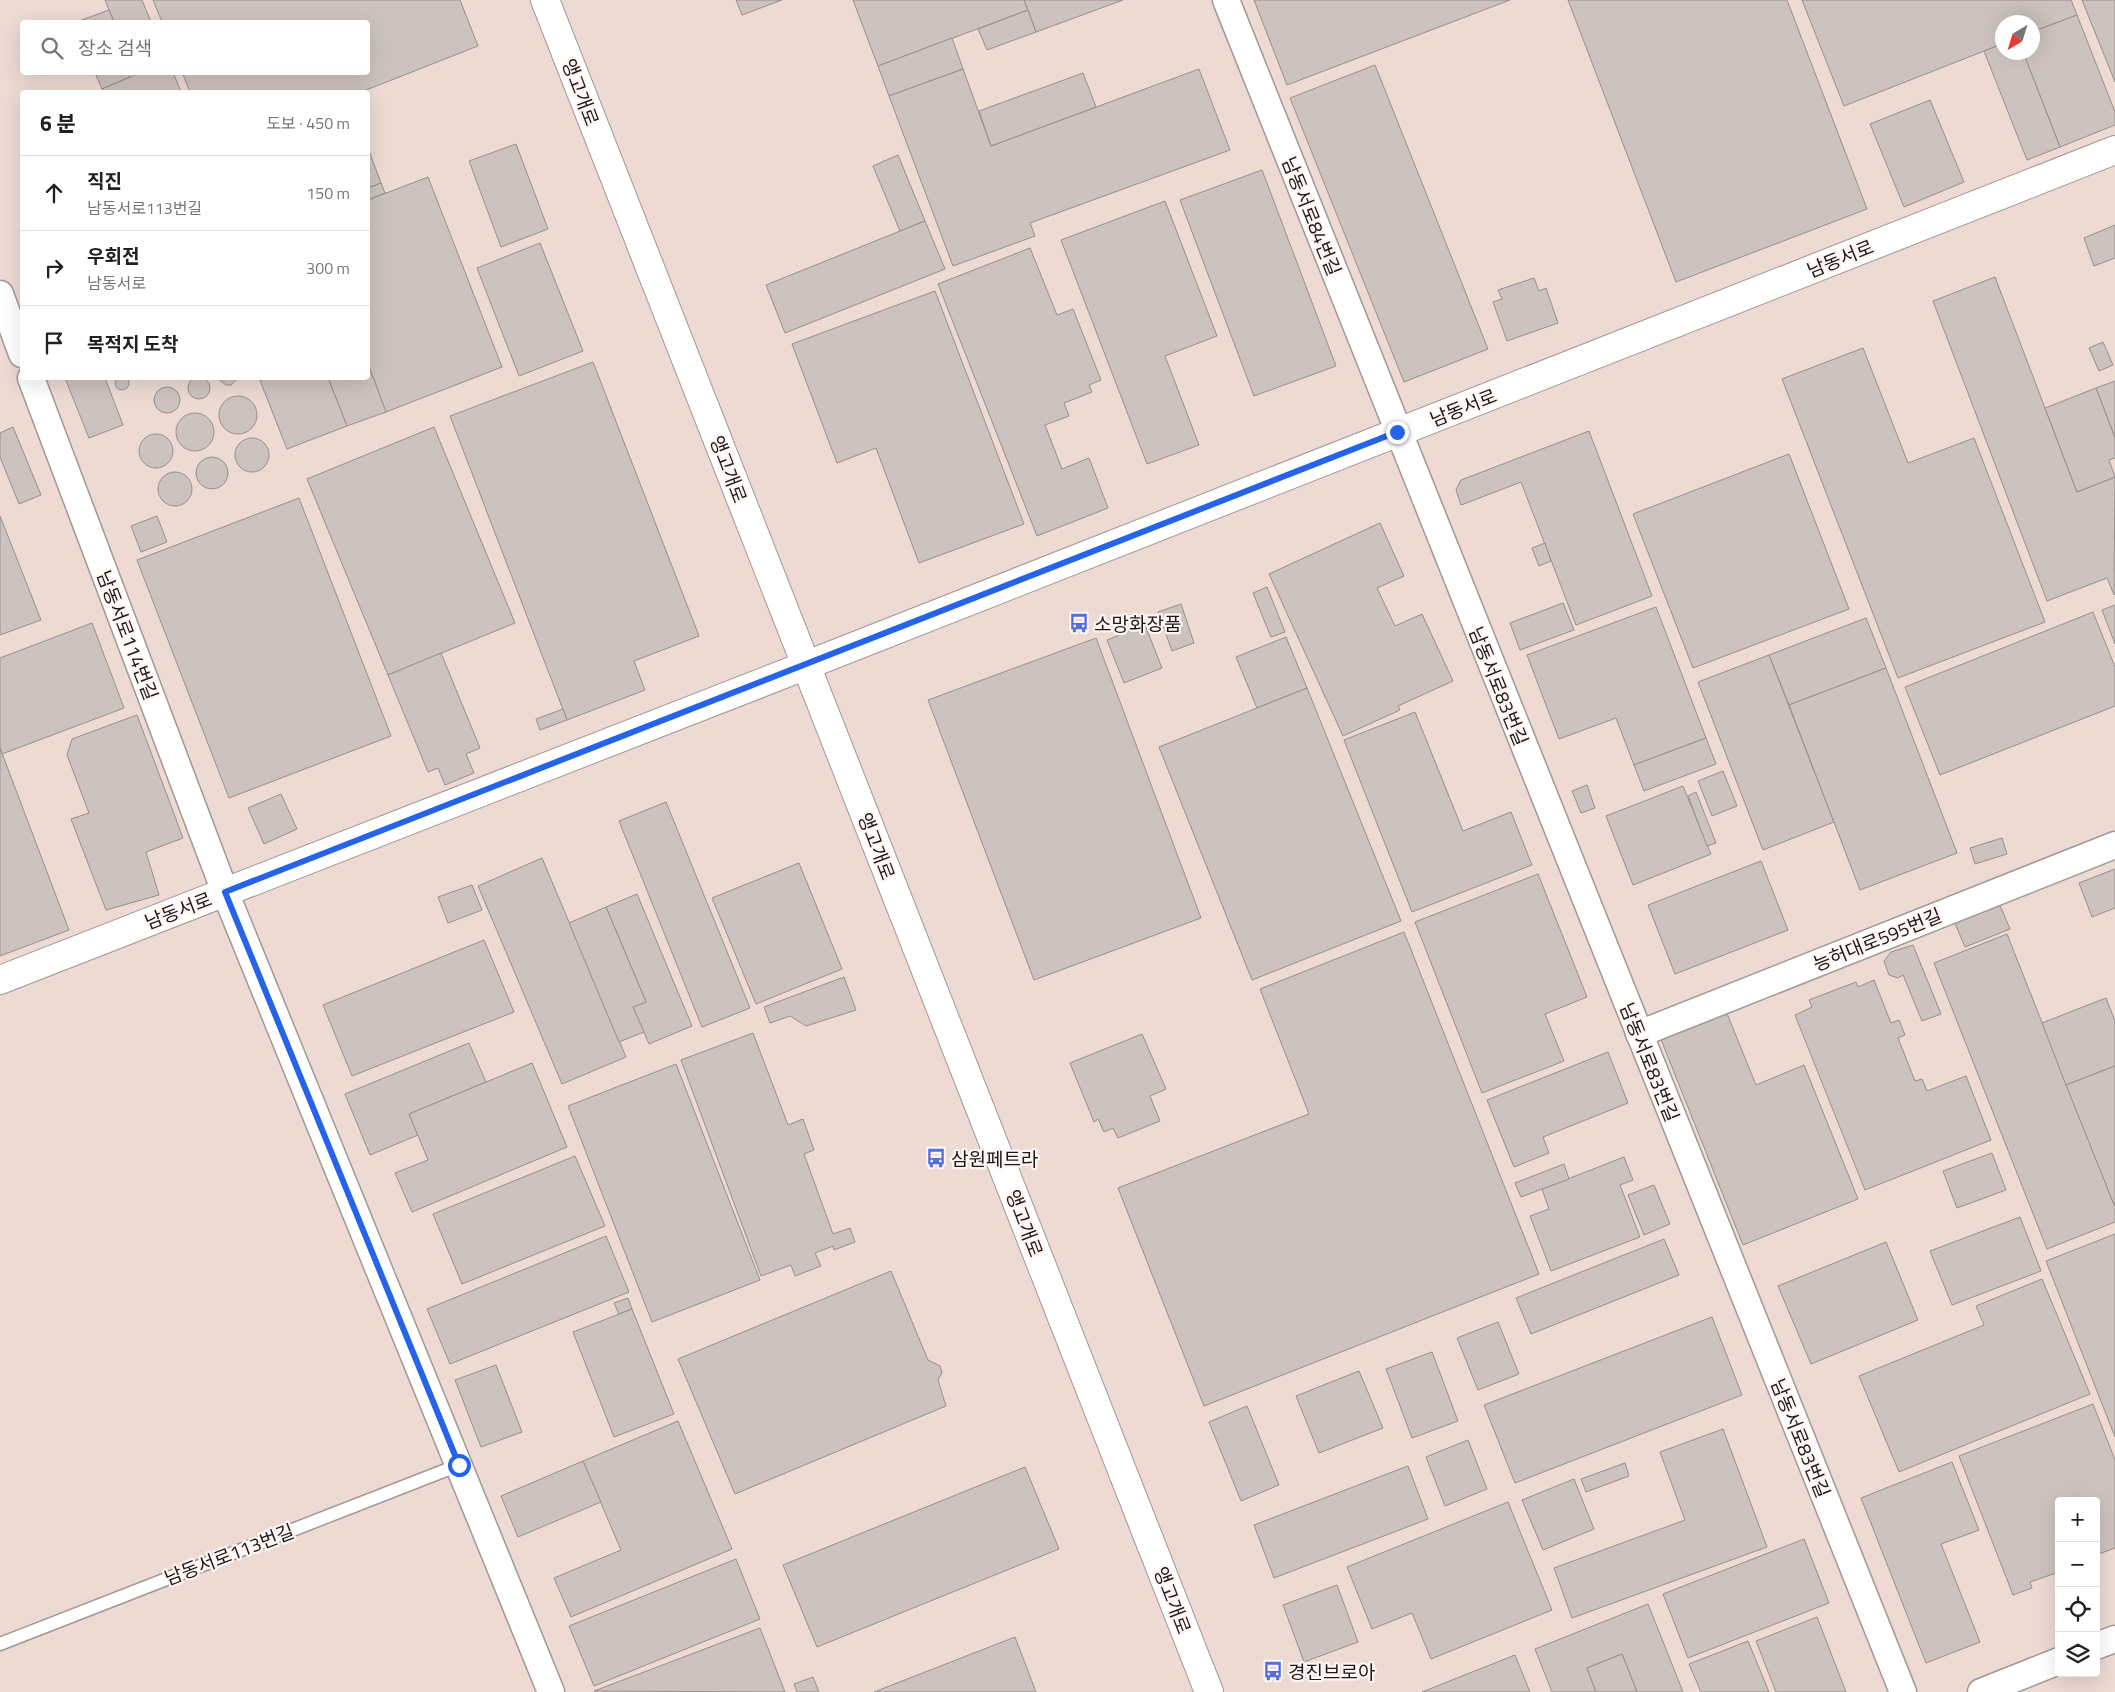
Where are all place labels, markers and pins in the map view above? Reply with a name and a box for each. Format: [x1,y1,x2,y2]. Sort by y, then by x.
place label: 소망화장품 [1094,609,1181,638]
bus stop icon: 소망화장품 [1068,612,1090,634]
place label: 삼원페트라 [951,1144,1038,1173]
bus stop icon: 삼원페트라 [925,1147,947,1169]
place label: 경진브로아 [1288,1657,1375,1686]
bus stop icon: 경진브로아 [1262,1660,1284,1682]

